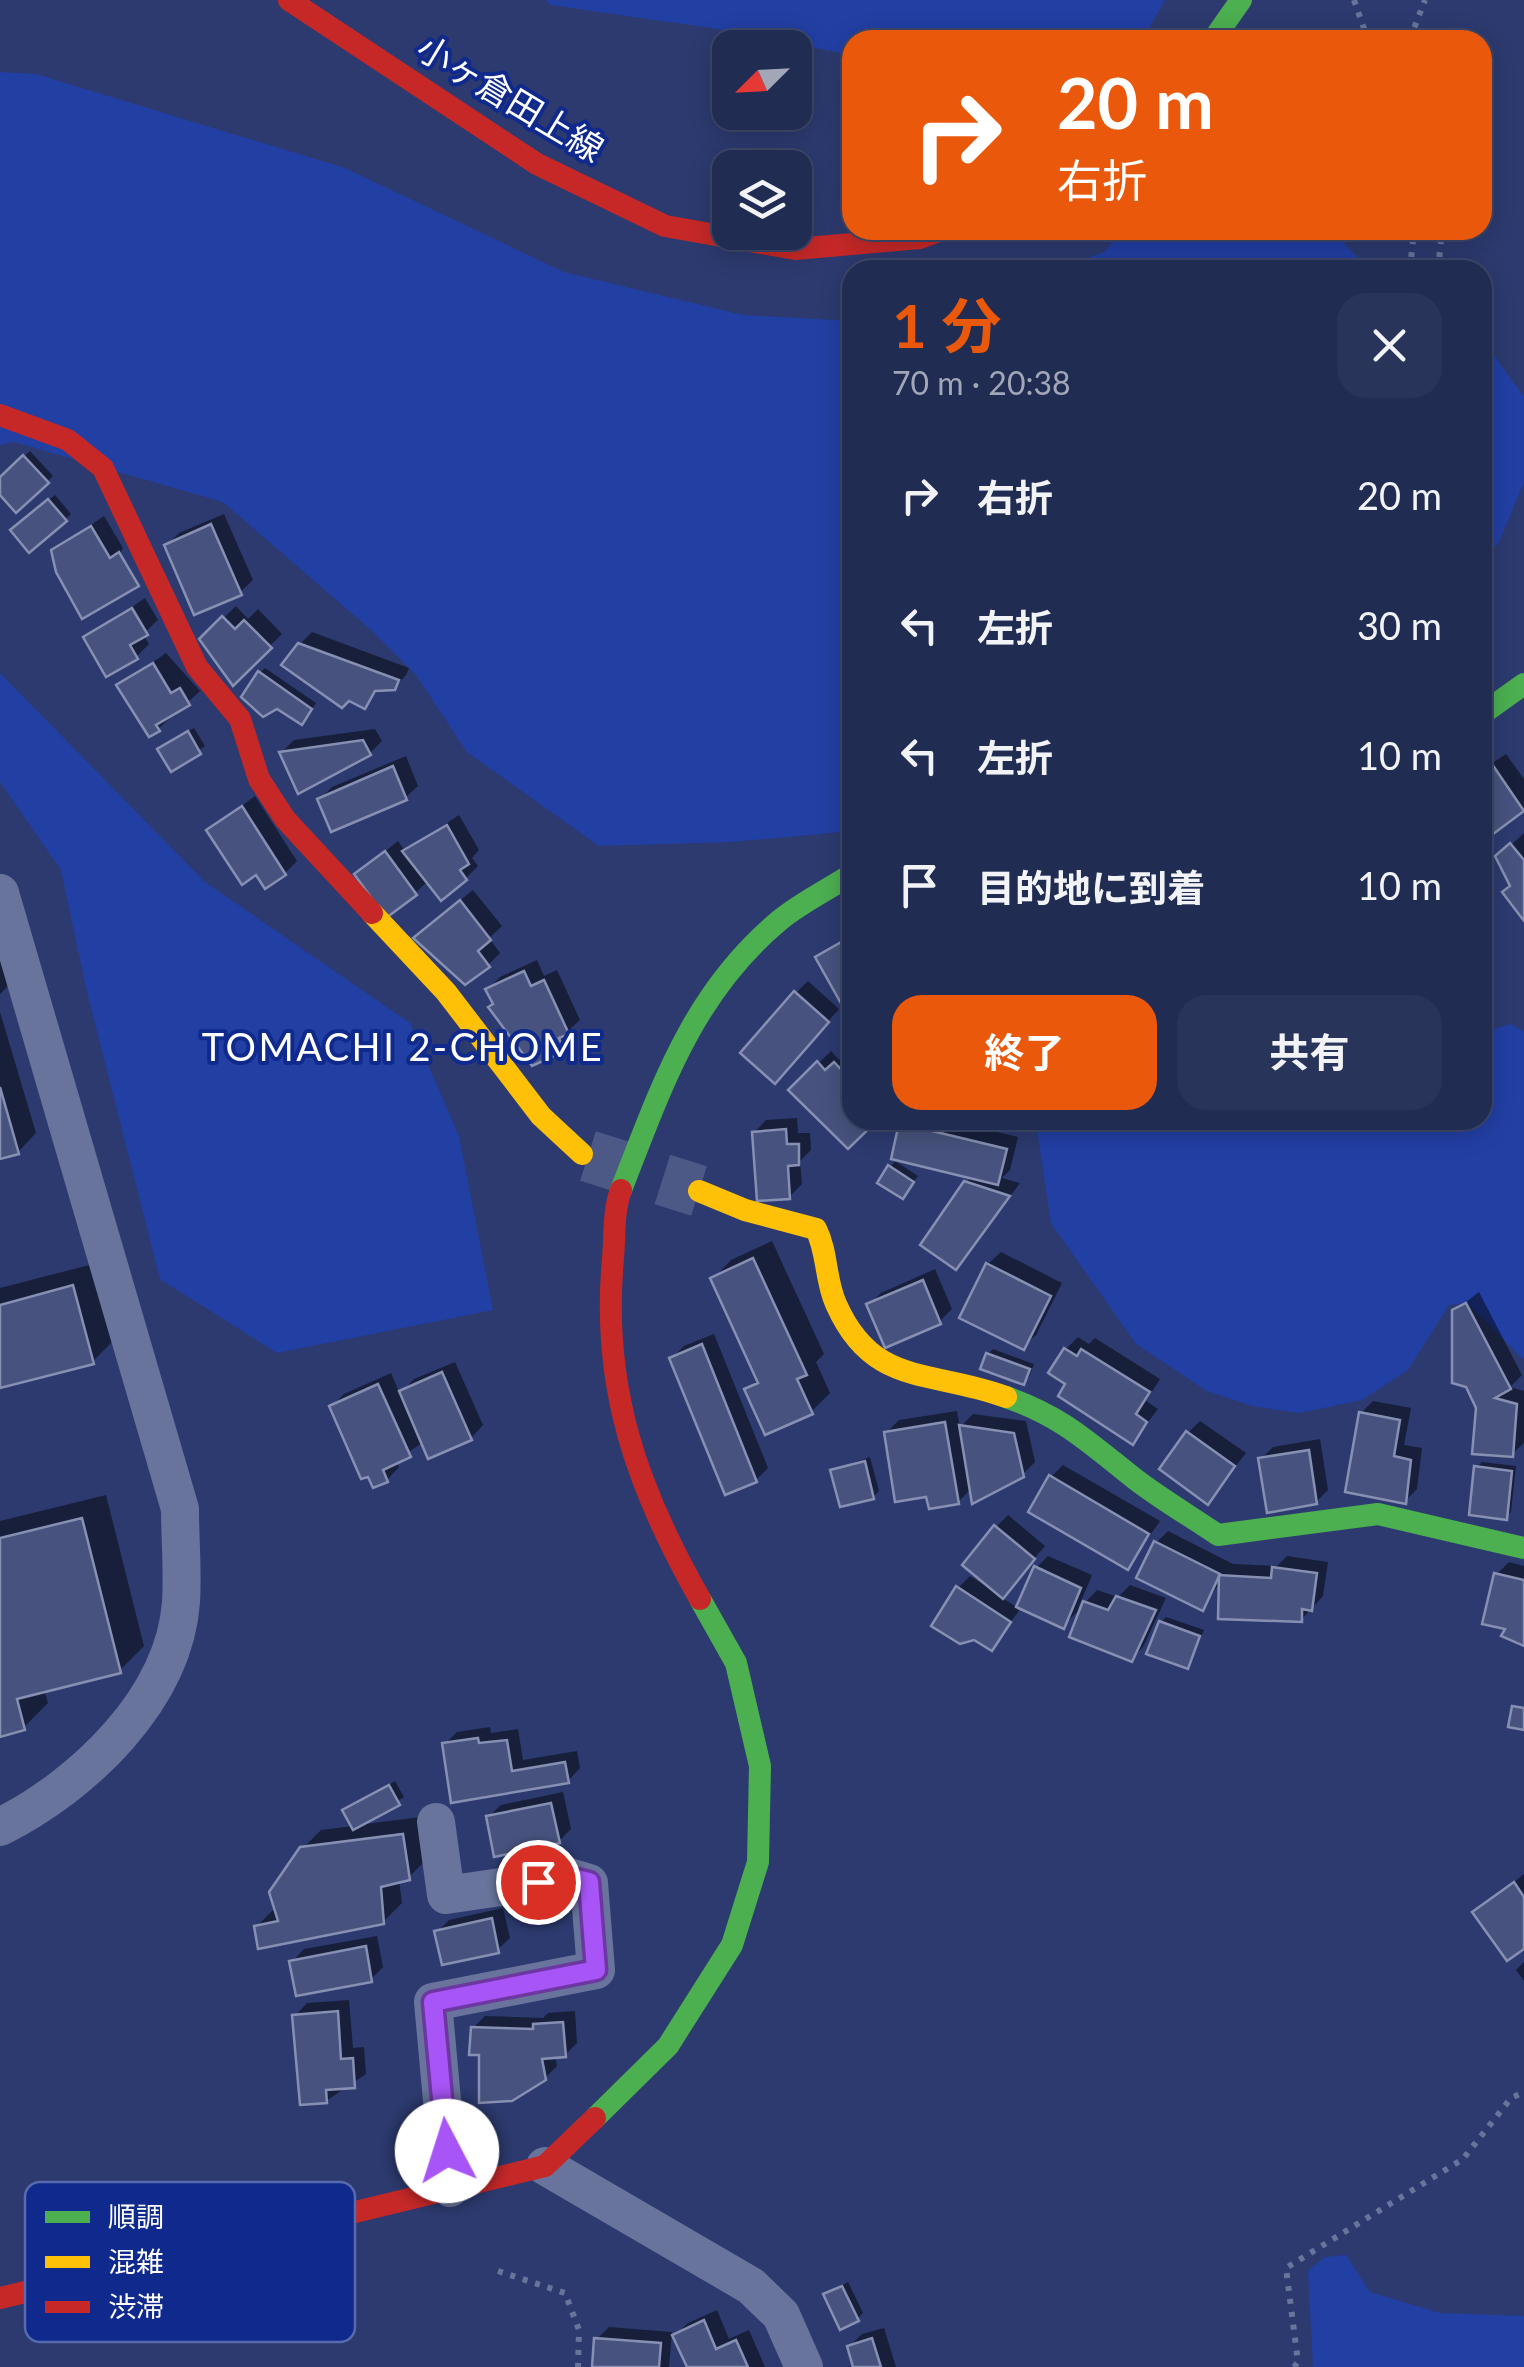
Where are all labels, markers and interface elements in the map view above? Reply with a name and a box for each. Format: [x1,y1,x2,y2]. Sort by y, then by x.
street label: 小ヶ倉田上線 [410,25,612,169]
north arrow [712,30,812,130]
map controls [712,30,812,250]
text: 20 m [1057,60,1214,144]
icon: right [892,70,1022,200]
button: layers [712,150,812,250]
text: 右折 [1057,153,1147,207]
text: 1 分 [892,289,1001,361]
button: close [1337,293,1442,398]
text: 70 m · 20:38 [892,363,1071,402]
icon: right [892,468,947,523]
text: 20 m [1357,472,1442,518]
text: 右折 [977,474,1053,520]
icon: left [892,598,947,653]
text: 30 m [1357,602,1442,648]
text: 左折 [977,604,1053,650]
icon: left [892,728,947,783]
text: 10 m [1357,732,1442,778]
text: 左折 [977,734,1053,780]
icon: arrive [892,858,947,913]
text: 10 m [1357,862,1442,908]
text: 目的地に到着 [977,864,1205,910]
button: 終了 [892,995,1157,1110]
button: 共有 [1177,995,1442,1110]
district label: TOMACHI 2-CHOME [202,1023,604,1069]
pin [496,1840,581,1925]
icon: arrive [511,1855,566,1910]
position arrow [395,2099,499,2203]
legend [25,2182,355,2342]
text: 順調 [108,2199,164,2233]
text: 混雑 [108,2244,164,2278]
text: 渋滞 [108,2289,164,2323]

